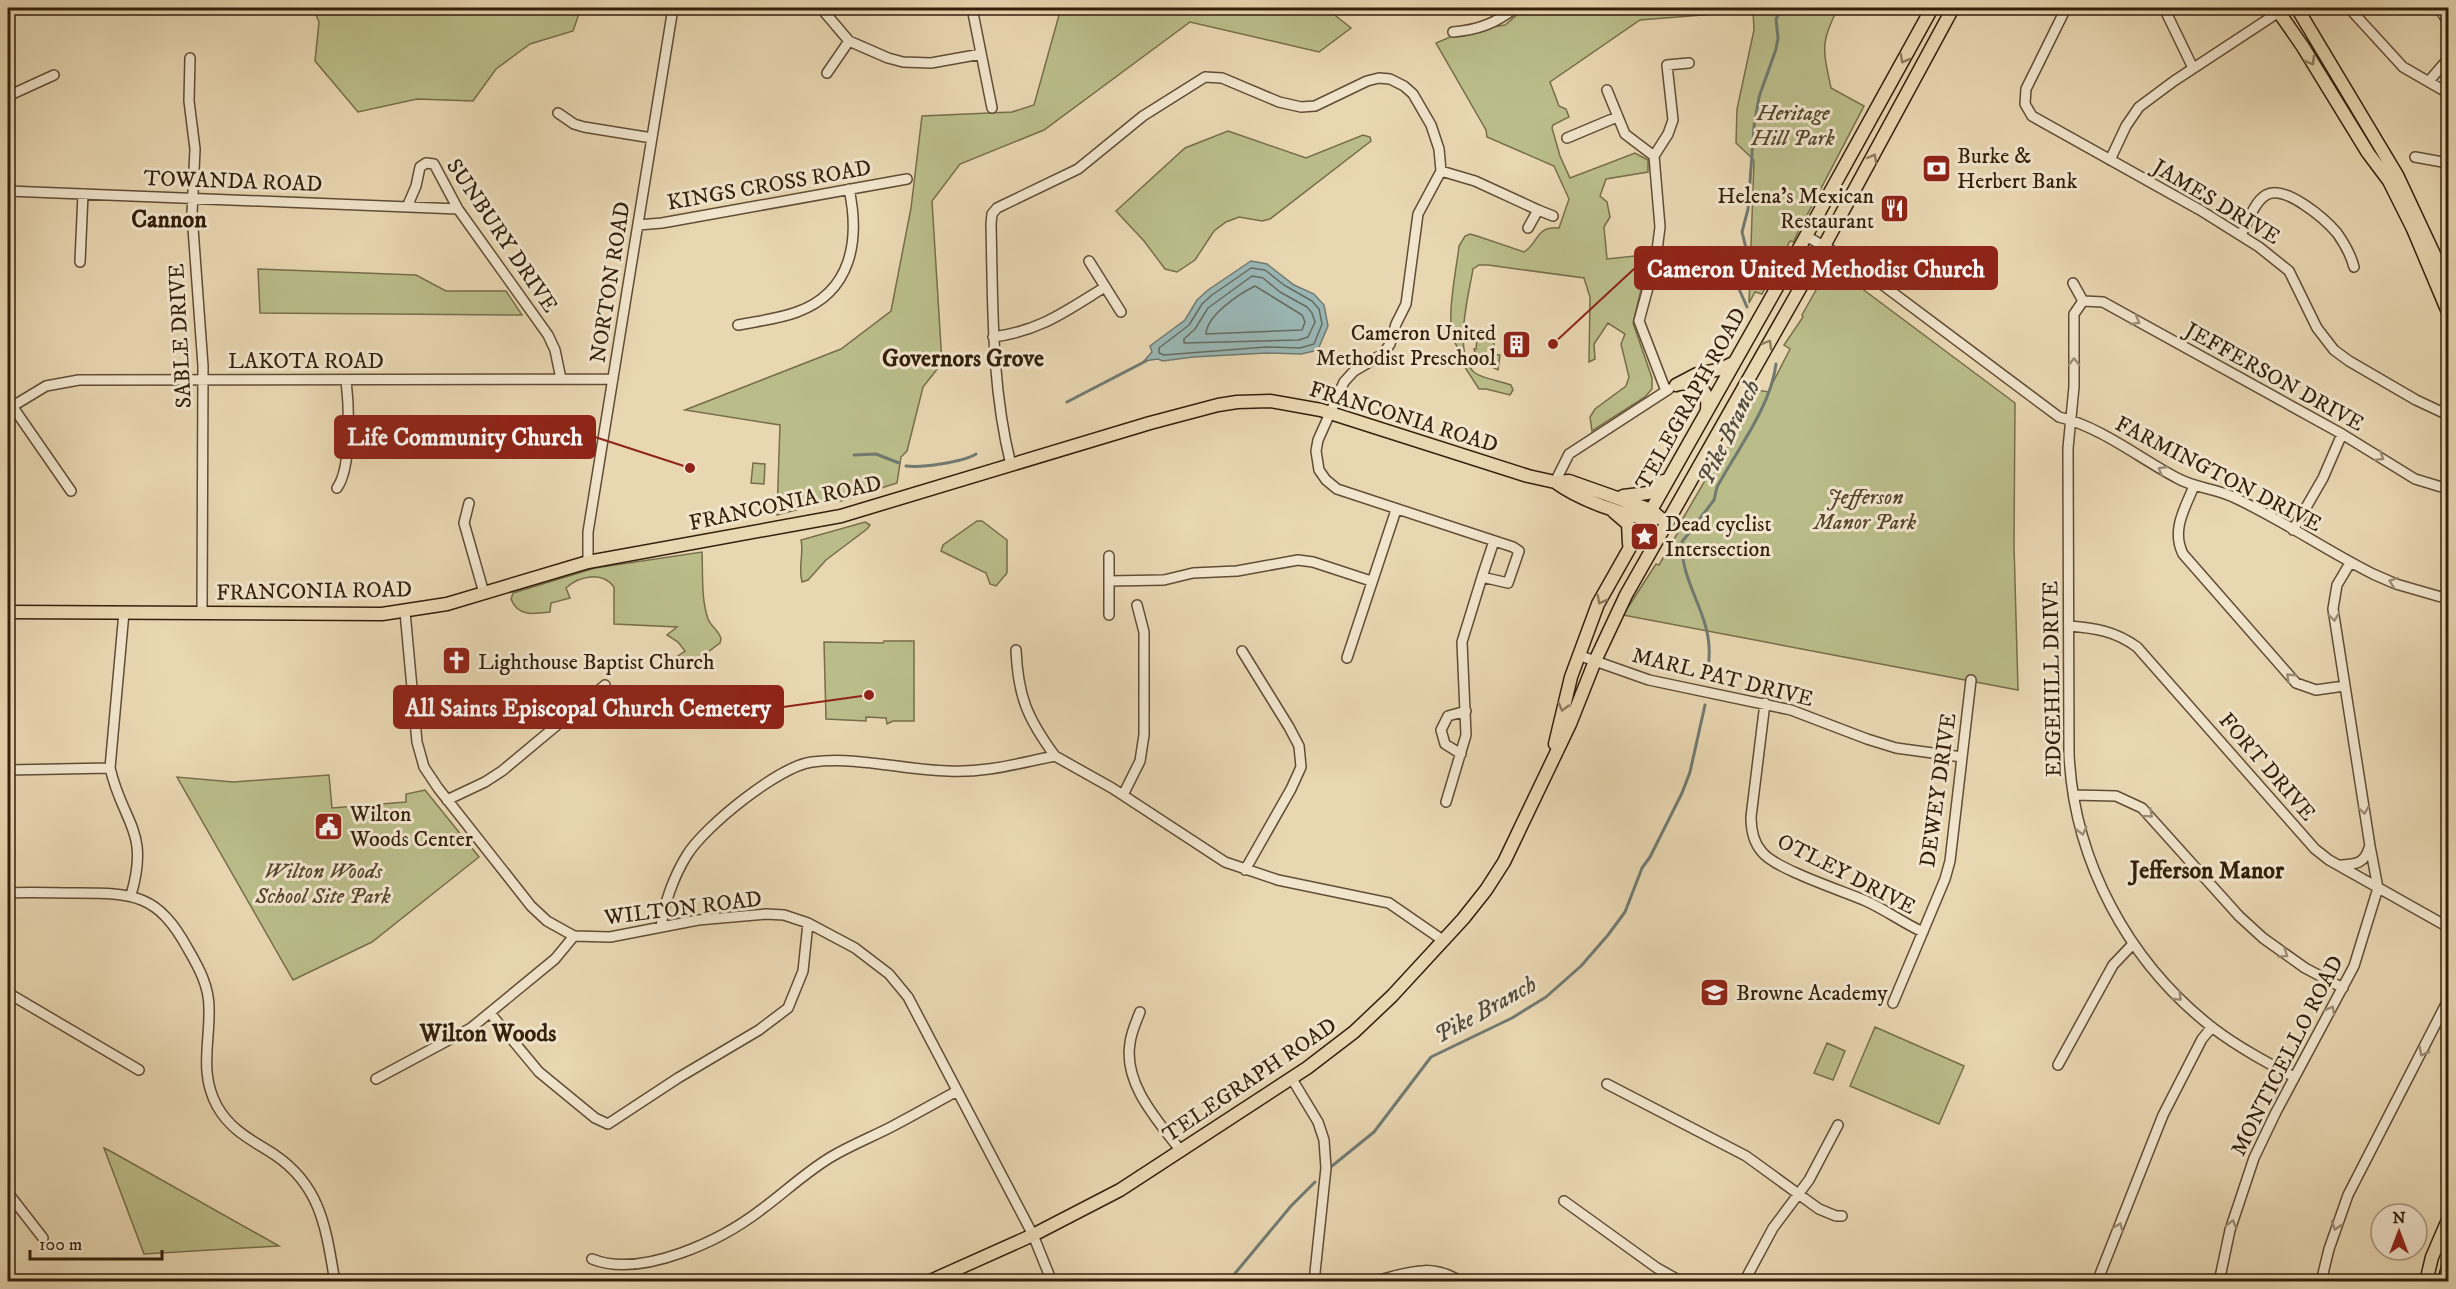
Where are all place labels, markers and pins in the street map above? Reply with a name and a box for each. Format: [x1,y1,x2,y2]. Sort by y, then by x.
place label: Burke & Herbert Bank [1957,143,2078,195]
bank icon: Burke & Herbert Bank [1920,152,1952,184]
place label: Helena's Mexican Restaurant [1717,183,1874,235]
restaurant icon: Helena's Mexican Restaurant [1879,192,1911,224]
callout: Cameron United Methodist Church [1635,247,1997,289]
place label: Cameron United Methodist Preschool [1316,320,1496,372]
building icon: Cameron United Methodist Preschool [1501,329,1533,361]
callout: Life Community Church [335,416,595,458]
place label: Dead cyclist Intersection [1665,511,1771,563]
place icon: Dead cyclist Intersection [1628,520,1660,552]
church icon: Lighthouse Baptist Church [441,645,473,677]
place label: Lighthouse Baptist Church [478,649,715,676]
callout: All Saints Episcopal Church Cemetery [394,686,783,728]
place label: Wilton Woods Center [349,801,474,853]
public building icon: Wilton Woods Center [313,810,345,842]
school or university icon: Browne Academy [1699,976,1731,1008]
place label: Browne Academy [1736,980,1888,1007]

